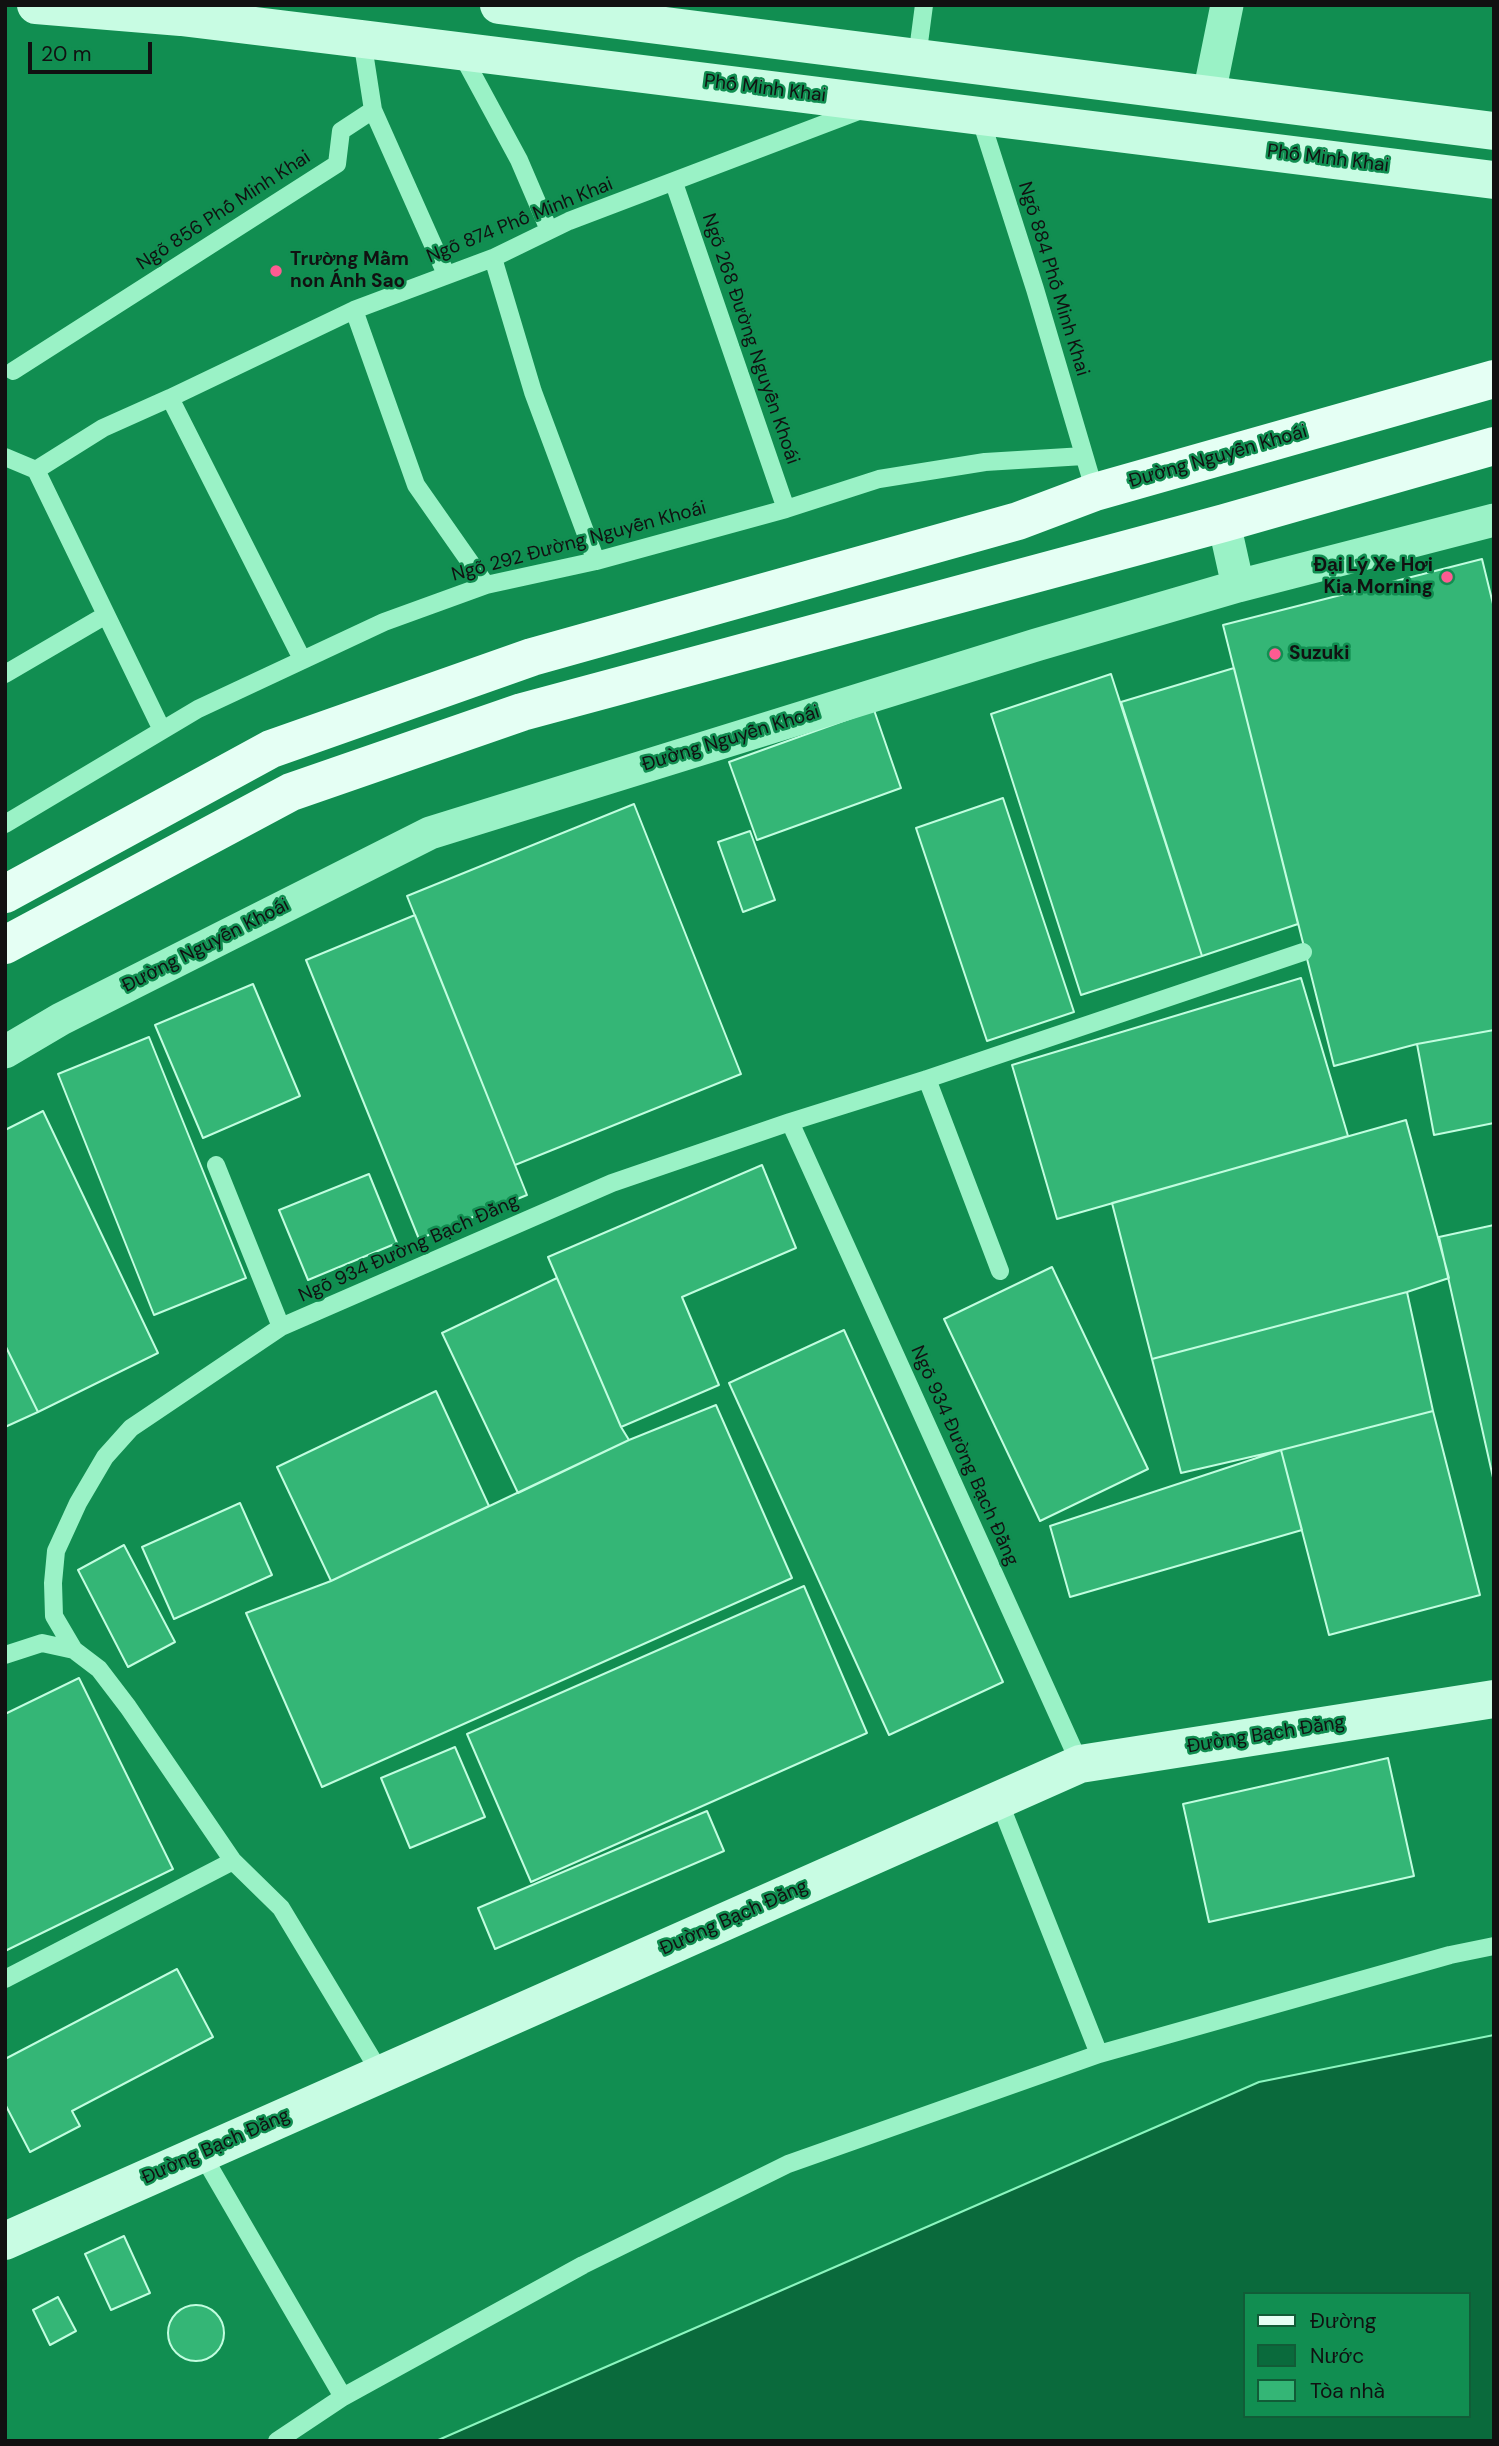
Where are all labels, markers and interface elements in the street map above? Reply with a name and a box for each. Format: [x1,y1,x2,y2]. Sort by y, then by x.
scale bar [32,28,156,72]
text: 20 m [41,40,92,68]
street label: Phố Minh Khai [703,70,827,108]
street label: Phố Minh Khai [1266,140,1390,178]
street label: Ngõ 856 Phố Minh Khai [133,146,315,276]
street label: Ngõ 874 Phố Minh Khai [423,173,617,269]
street label: Ngõ 884 Phố Minh Khai [1013,179,1093,379]
street label: Ngõ 268 Đường Nguyễn Khoái [696,211,804,467]
place label: Trường Mầm non Ánh Sao [290,249,409,293]
marker: Trường Mầm non Ánh Sao [268,263,284,279]
street label: Đường Nguyễn Khoái [1126,421,1310,493]
street label: Ngõ 292 Đường Nguyễn Khoái [449,497,709,587]
place label: Đại Lý Xe Hơi Kia Morning [1314,555,1433,599]
marker: Đại Lý Xe Hơi Kia Morning [1439,569,1455,585]
place label: Suzuki [1289,643,1349,665]
marker: Suzuki [1267,646,1283,662]
street label: Đường Nguyễn Khoái [639,701,823,777]
street label: Đường Nguyễn Khoái [119,894,293,998]
street label: Ngõ 934 Đường Bạch Đằng [295,1190,523,1308]
street label: Ngõ 934 Đường Bạch Đằng [905,1342,1023,1570]
street label: Đường Bạch Đằng [1185,1711,1347,1759]
street label: Đường Bạch Đằng [657,1875,811,1961]
street label: Đường Bạch Đằng [139,2104,293,2190]
legend [1244,2292,1471,2418]
text: Đường [1310,2307,1377,2335]
text: Nước [1310,2342,1364,2370]
text: Tòa nhà [1310,2377,1385,2405]

